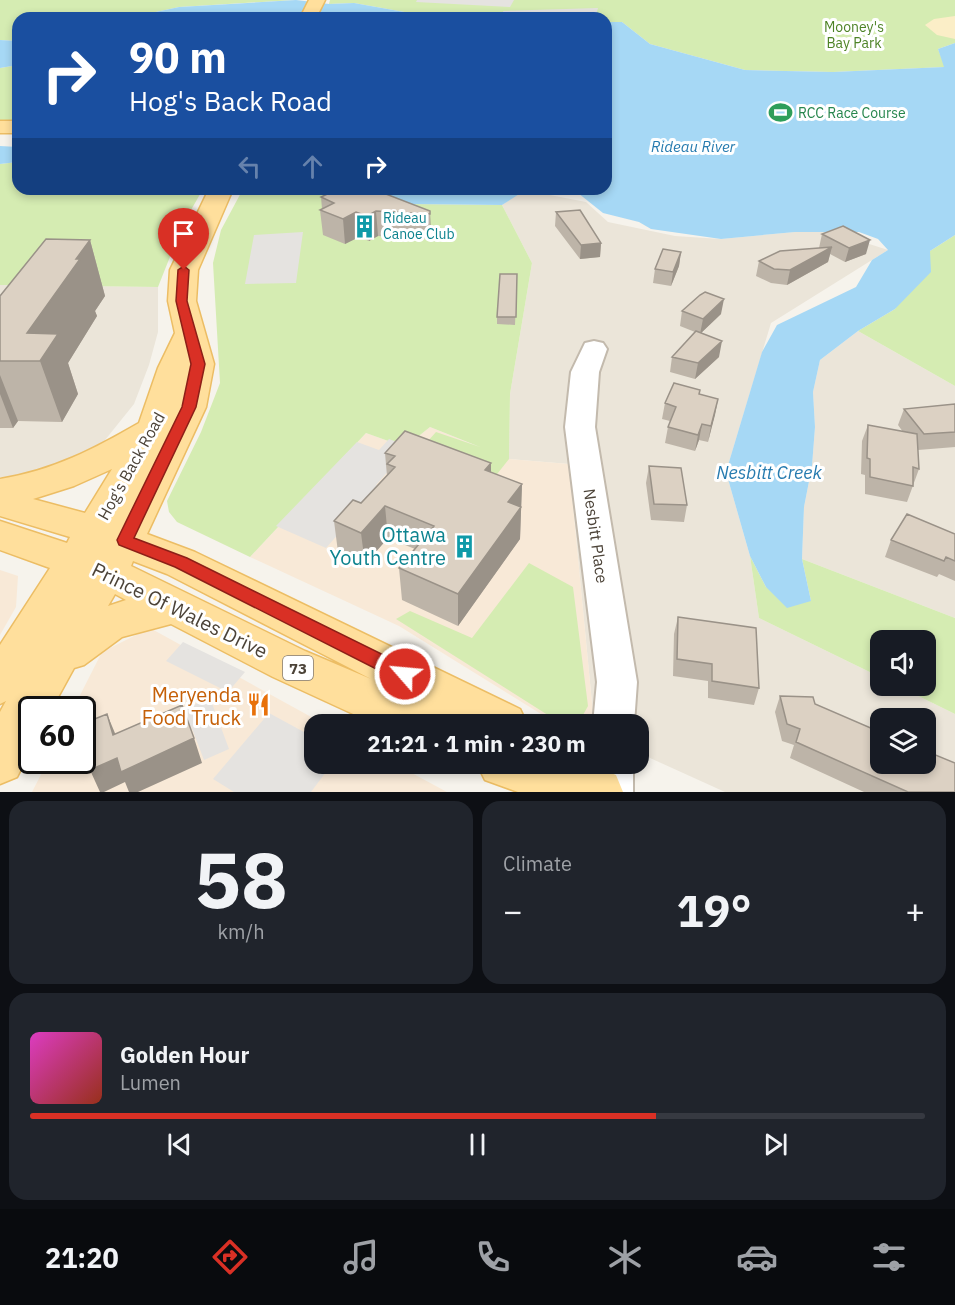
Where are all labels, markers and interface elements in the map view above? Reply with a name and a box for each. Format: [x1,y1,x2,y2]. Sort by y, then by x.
park label: Mooney's Bay Park [824,18,884,52]
text: 90 m [129,30,227,85]
icon: right [30,36,108,114]
text: Hog's Back Road [129,83,332,118]
sports icon: RCC Race Course [767,100,793,126]
place label: RCC Race Course [798,104,906,122]
water label: Rideau River [651,137,736,156]
icon: left [233,150,266,183]
icon: ahead [296,150,329,183]
icon: right [359,150,392,183]
pin [158,208,209,270]
place label: Rideau Canoe Club [383,209,455,243]
building icon: Rideau Canoe Club [352,213,378,239]
icon: arrive [167,217,200,250]
street label: Hog's Back Road [93,409,169,523]
water label: Nesbitt Creek [716,461,823,484]
street label: Nesbitt Place [579,487,613,585]
place label: Ottawa Youth Centre [329,521,446,571]
building icon: Ottawa Youth Centre [451,533,477,559]
street label: Prince Of Wales Drive [88,556,272,664]
map controls [870,630,936,774]
button: sound [870,630,936,696]
position arrow [373,642,437,706]
road number: 73 [283,656,313,680]
place label: Meryenda Food Truck [142,681,241,731]
restaurant icon: Meryenda Food Truck [246,692,272,718]
speed limit sign: 60 [18,696,96,774]
button: layers [870,708,936,774]
text: 21:21 · 1 min · 230 m [367,729,586,758]
text: 58 [194,828,288,929]
text: Climate [503,850,572,877]
text: 19° [676,881,752,939]
text: − [503,889,523,932]
text: + [905,889,925,932]
text: km/h [217,918,265,945]
text: Golden Hour [120,1040,249,1069]
text: Lumen [120,1069,181,1096]
icon: previous [163,1128,196,1161]
icon: pause [461,1128,494,1161]
icon: next [759,1128,792,1161]
icon: directions [209,1236,251,1278]
icon: music [340,1236,382,1278]
icon: phone [472,1236,514,1278]
icon: climate [604,1236,646,1278]
icon: car [736,1236,778,1278]
icon: filters [868,1236,910,1278]
text: 21:20 [45,1240,119,1275]

